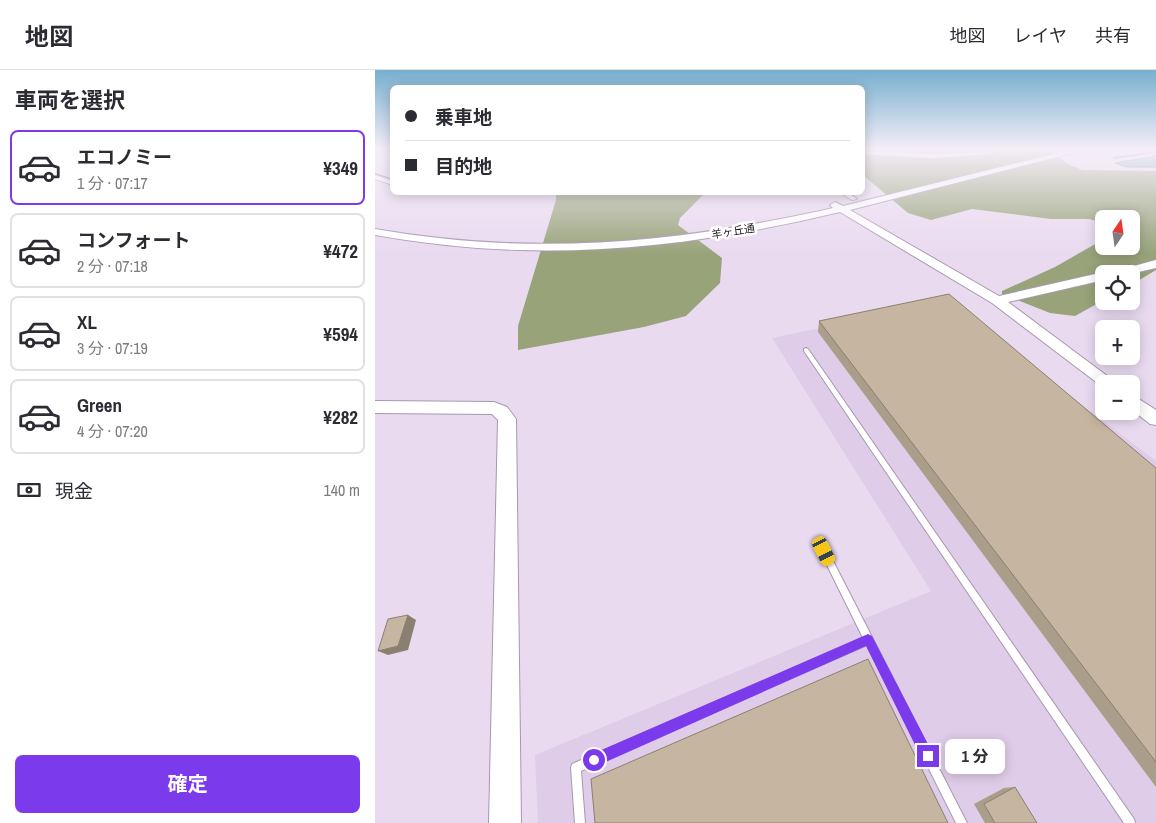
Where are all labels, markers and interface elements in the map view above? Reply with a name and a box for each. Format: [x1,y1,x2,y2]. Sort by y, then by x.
text: 地図 [25,20,73,52]
text: 地図 [950,23,986,48]
text: レイヤ [1014,23,1067,48]
text: 共有 [1095,23,1131,48]
text: 車両を選択 [15,85,125,115]
text: 乗車地 [435,104,492,130]
text: エコノミー [77,144,172,170]
icon: car [17,145,62,190]
text: 目的地 [435,153,492,179]
text: ¥349 [323,155,358,181]
text: 1 分 · 07:17 [77,172,148,194]
north arrow [1095,210,1140,255]
map controls [1095,210,1140,420]
street label: 羊ヶ丘通 [710,221,756,241]
text: コンフォート [77,227,190,253]
icon: car [17,228,62,273]
text: ¥472 [323,238,358,264]
text: 2 分 · 07:18 [77,255,148,277]
button: locate [1095,265,1140,310]
text: XL [77,309,97,335]
icon: car [17,311,62,356]
button: + [1095,320,1140,365]
text: ¥594 [323,321,358,347]
text: 3 分 · 07:19 [77,337,148,359]
button: − [1095,375,1140,420]
text: Green [77,392,122,418]
icon: car [17,394,62,439]
text: ¥282 [323,404,358,430]
text: 4 分 · 07:20 [77,420,148,442]
icon: cash [15,476,43,504]
text: 現金 [55,478,93,504]
text: 140 m [324,479,360,501]
car [810,534,837,568]
callout: 1 分 [945,738,1005,774]
route end [917,745,939,767]
text: 1 分 [962,745,988,767]
route start [583,749,605,771]
button: 確定 [15,755,360,813]

